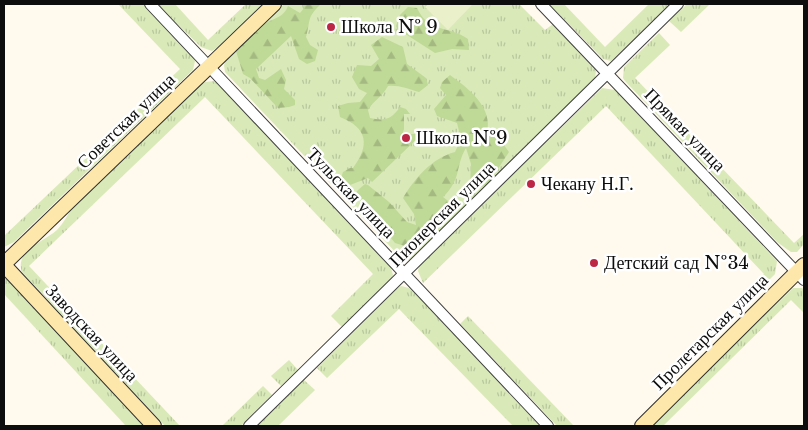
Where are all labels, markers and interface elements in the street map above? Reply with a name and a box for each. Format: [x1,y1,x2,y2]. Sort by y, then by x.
place label: Школа № 9 [341,16,438,38]
marker: Школа № 9 [325,21,337,33]
street label: Советская улица [72,69,180,173]
street label: Прямая улица [640,84,730,176]
place label: Школа №9 [416,127,508,149]
marker: Школа №9 [400,132,412,144]
street label: Тульская улица [302,143,400,243]
street label: Пионерская улица [385,157,499,271]
place label: Чекану Н.Г. [541,173,634,195]
marker: Чекану Н.Г. [525,178,537,190]
place label: Детский сад №34 [604,252,749,274]
marker: Детский сад №34 [588,257,600,269]
street label: Пролетарская улица [647,269,773,395]
street label: Заводская улица [41,280,143,386]

